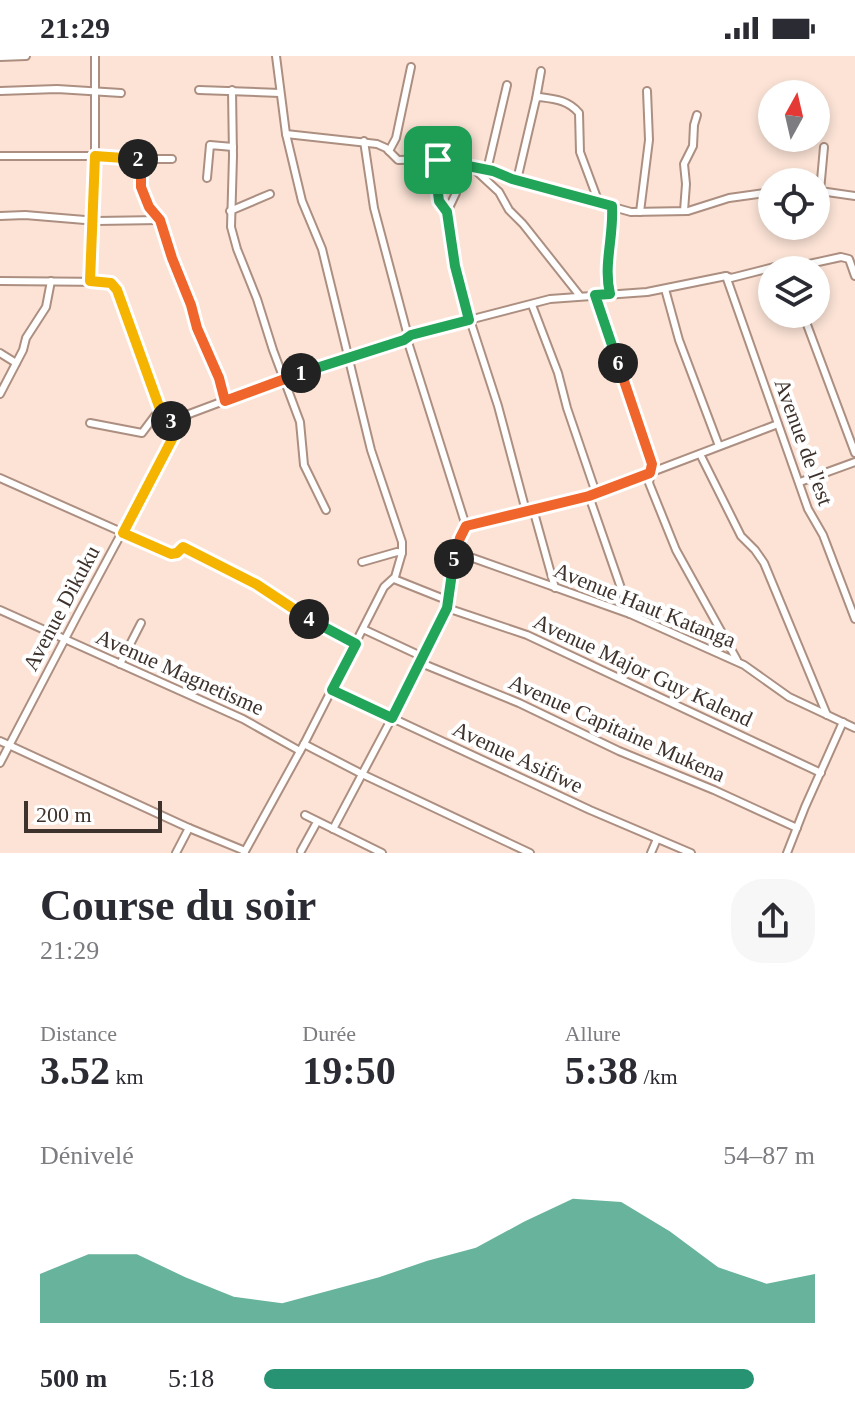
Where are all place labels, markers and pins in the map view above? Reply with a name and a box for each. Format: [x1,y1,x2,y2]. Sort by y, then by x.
pin [404,126,472,194]
pin: 2 [118,139,158,179]
pin: 6 [598,343,638,383]
pin: 1 [281,353,321,393]
pin: 3 [151,401,191,441]
pin: 5 [434,539,474,579]
pin: 4 [289,599,329,639]

